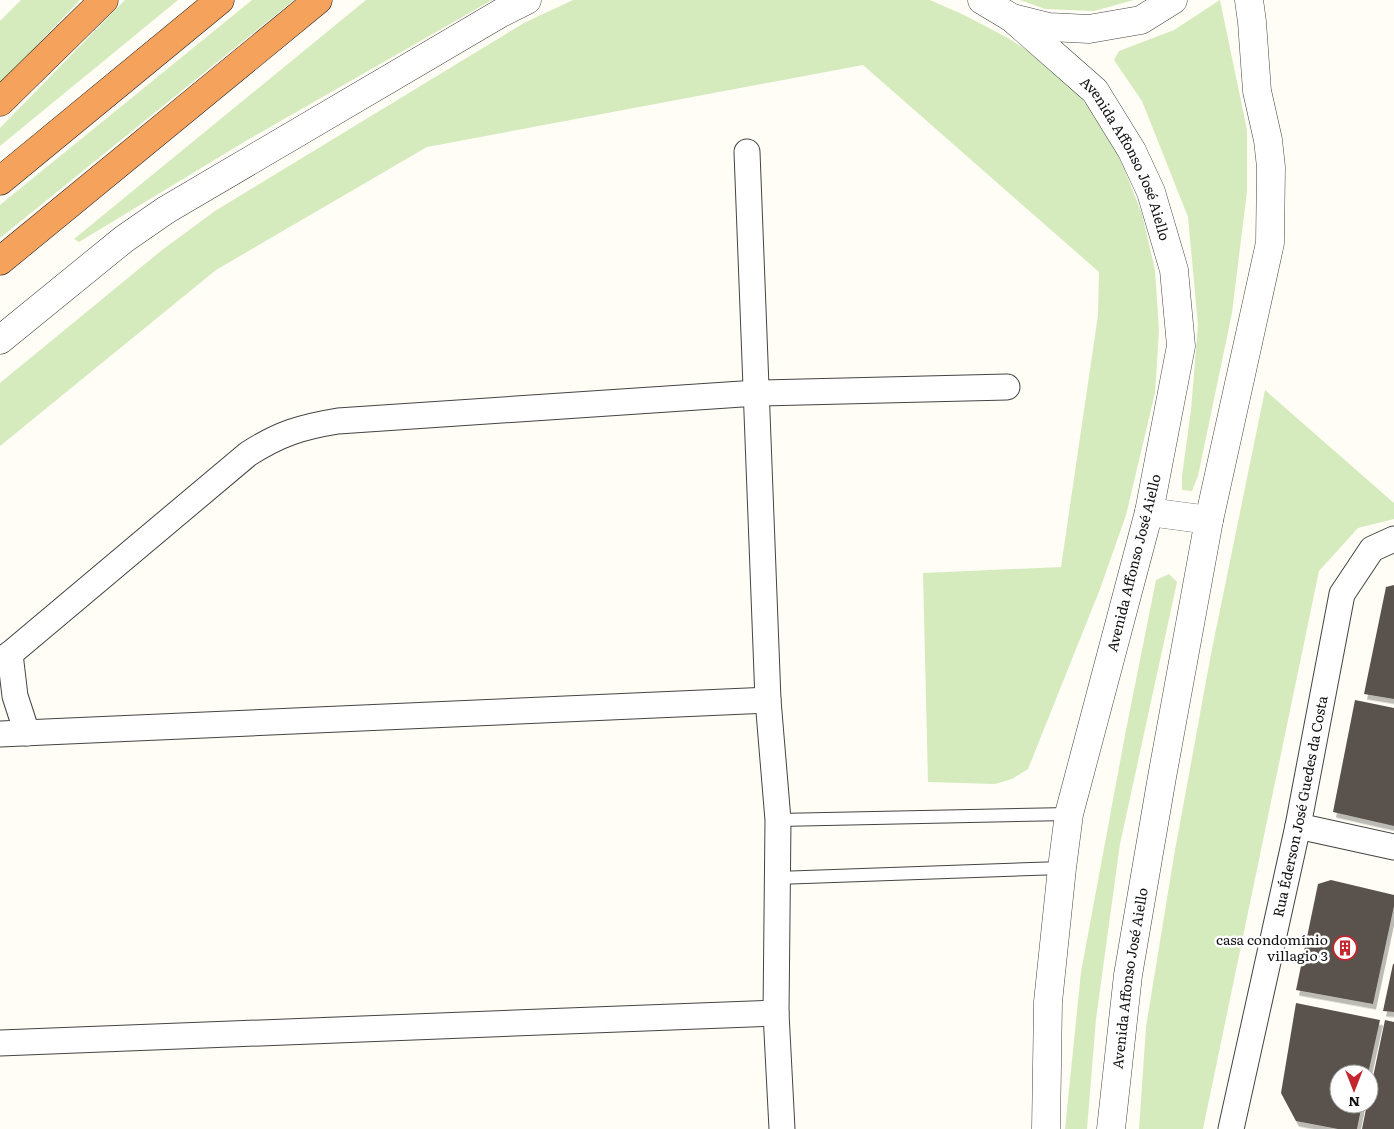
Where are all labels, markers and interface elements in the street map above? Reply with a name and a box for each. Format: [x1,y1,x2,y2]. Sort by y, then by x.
street label: Avenida Affonso José Aiello [1076,71,1176,243]
street label: Avenida Affonso José Aiello [1101,472,1165,654]
street label: Rua Éderson José Guedes da Costa [1267,693,1332,919]
street label: Avenida Affonso José Aiello [1107,886,1152,1070]
place label: casa condomínio villagio 3 [1216,929,1328,965]
building icon: casa condomínio villagio 3 [1332,935,1358,961]
north arrow [1329,1064,1379,1114]
text: N [1348,1093,1360,1113]

